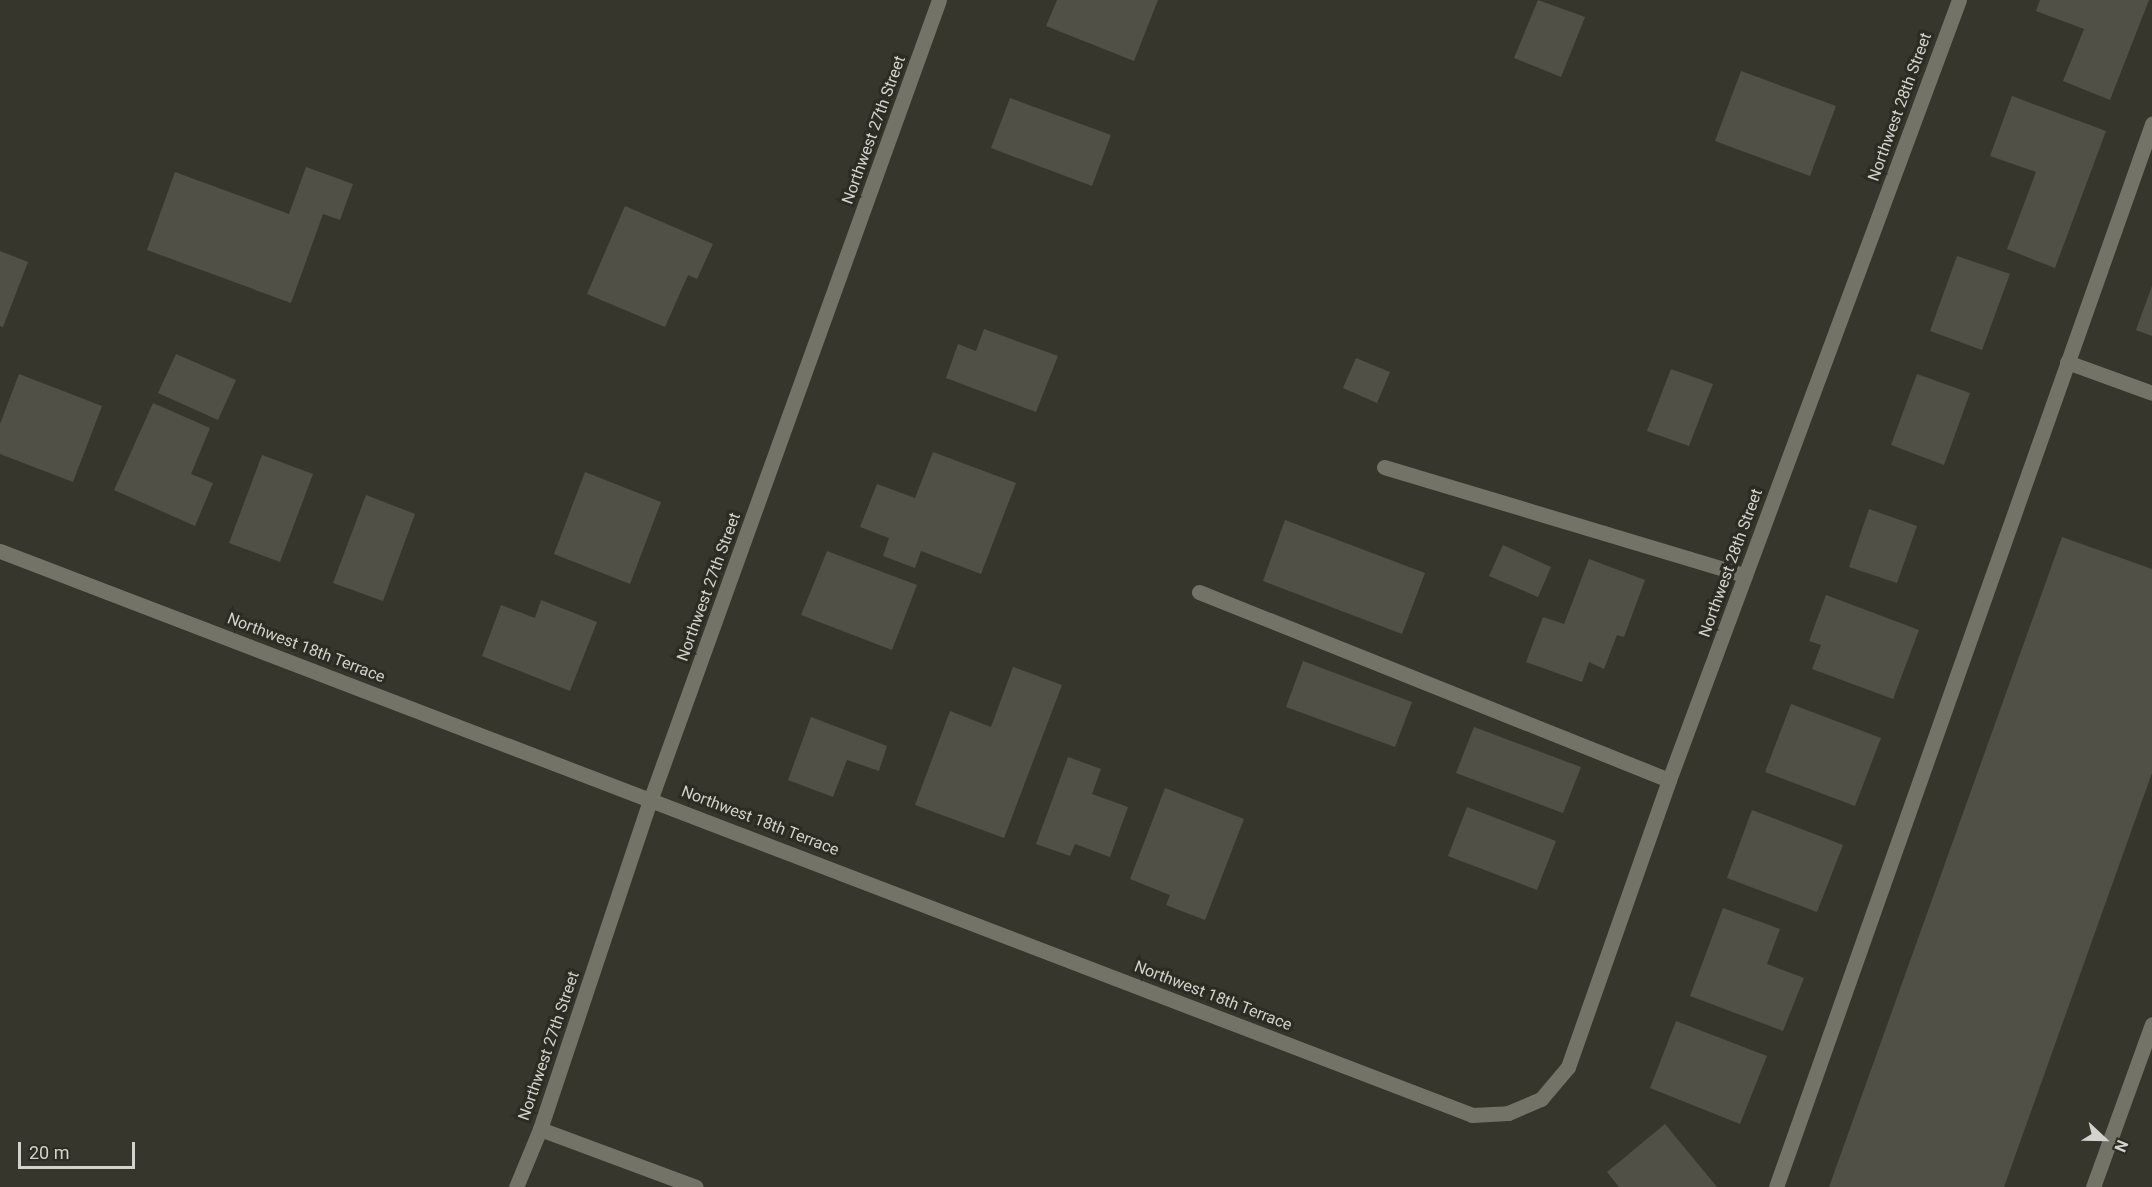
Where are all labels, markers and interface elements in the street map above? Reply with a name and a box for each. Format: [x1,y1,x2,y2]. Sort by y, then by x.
street label: Northwest 28th Street [1864,30,1936,184]
street label: Northwest 27th Street [838,53,910,207]
street label: Northwest 28th Street [1695,486,1767,640]
street label: Northwest 27th Street [673,510,745,664]
street label: Northwest 18th Terrace [224,609,388,687]
street label: Northwest 18th Terrace [678,782,842,860]
street label: Northwest 18th Terrace [1131,957,1295,1035]
street label: Northwest 27th Street [514,969,584,1123]
north arrow [2074,1109,2134,1169]
scale bar [21,1130,138,1168]
text: N [2110,1137,2132,1155]
text: 20 m [29,1142,69,1163]

